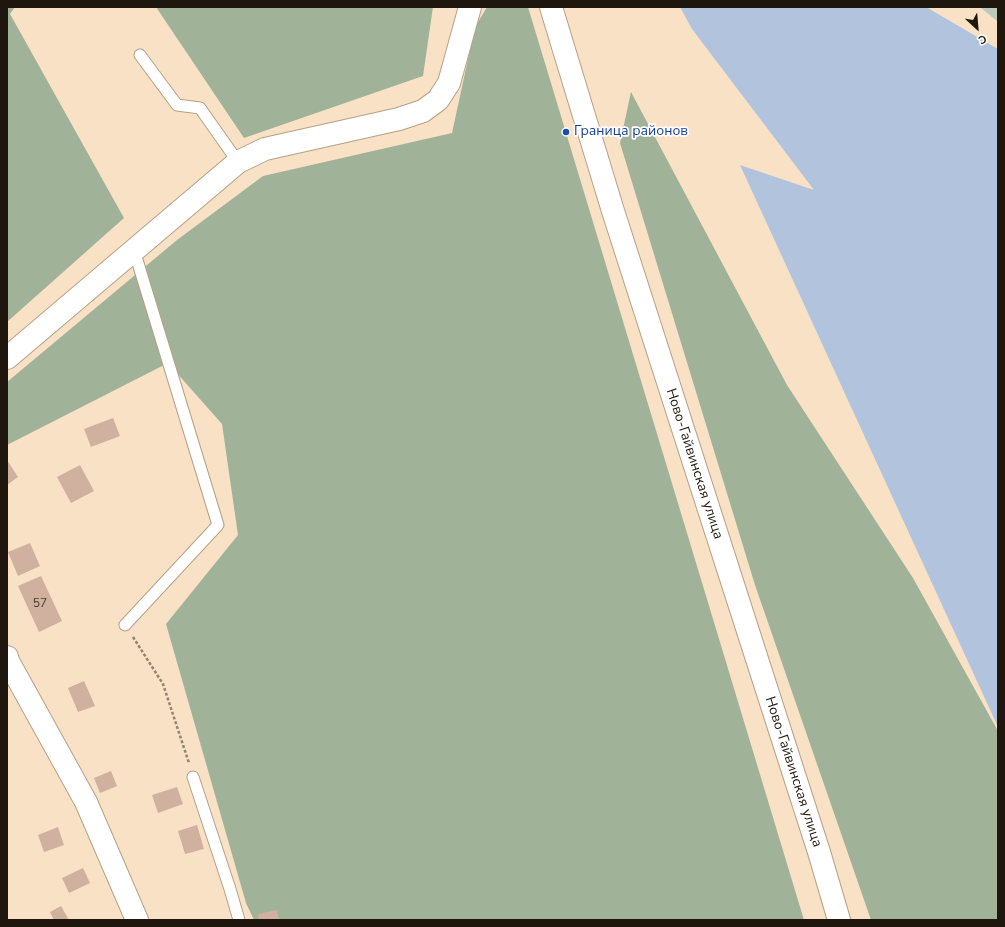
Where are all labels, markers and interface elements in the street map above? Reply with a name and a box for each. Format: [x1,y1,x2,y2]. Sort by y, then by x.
north arrow [957,8,997,48]
text: С [976,31,989,48]
place label: Граница районов [574,124,688,140]
marker: Граница районов [561,127,571,137]
street label: Ново-Гайвинская улица [662,387,726,541]
house number: 57 [33,597,47,611]
street label: Ново-Гайвинская улица [761,695,825,849]

